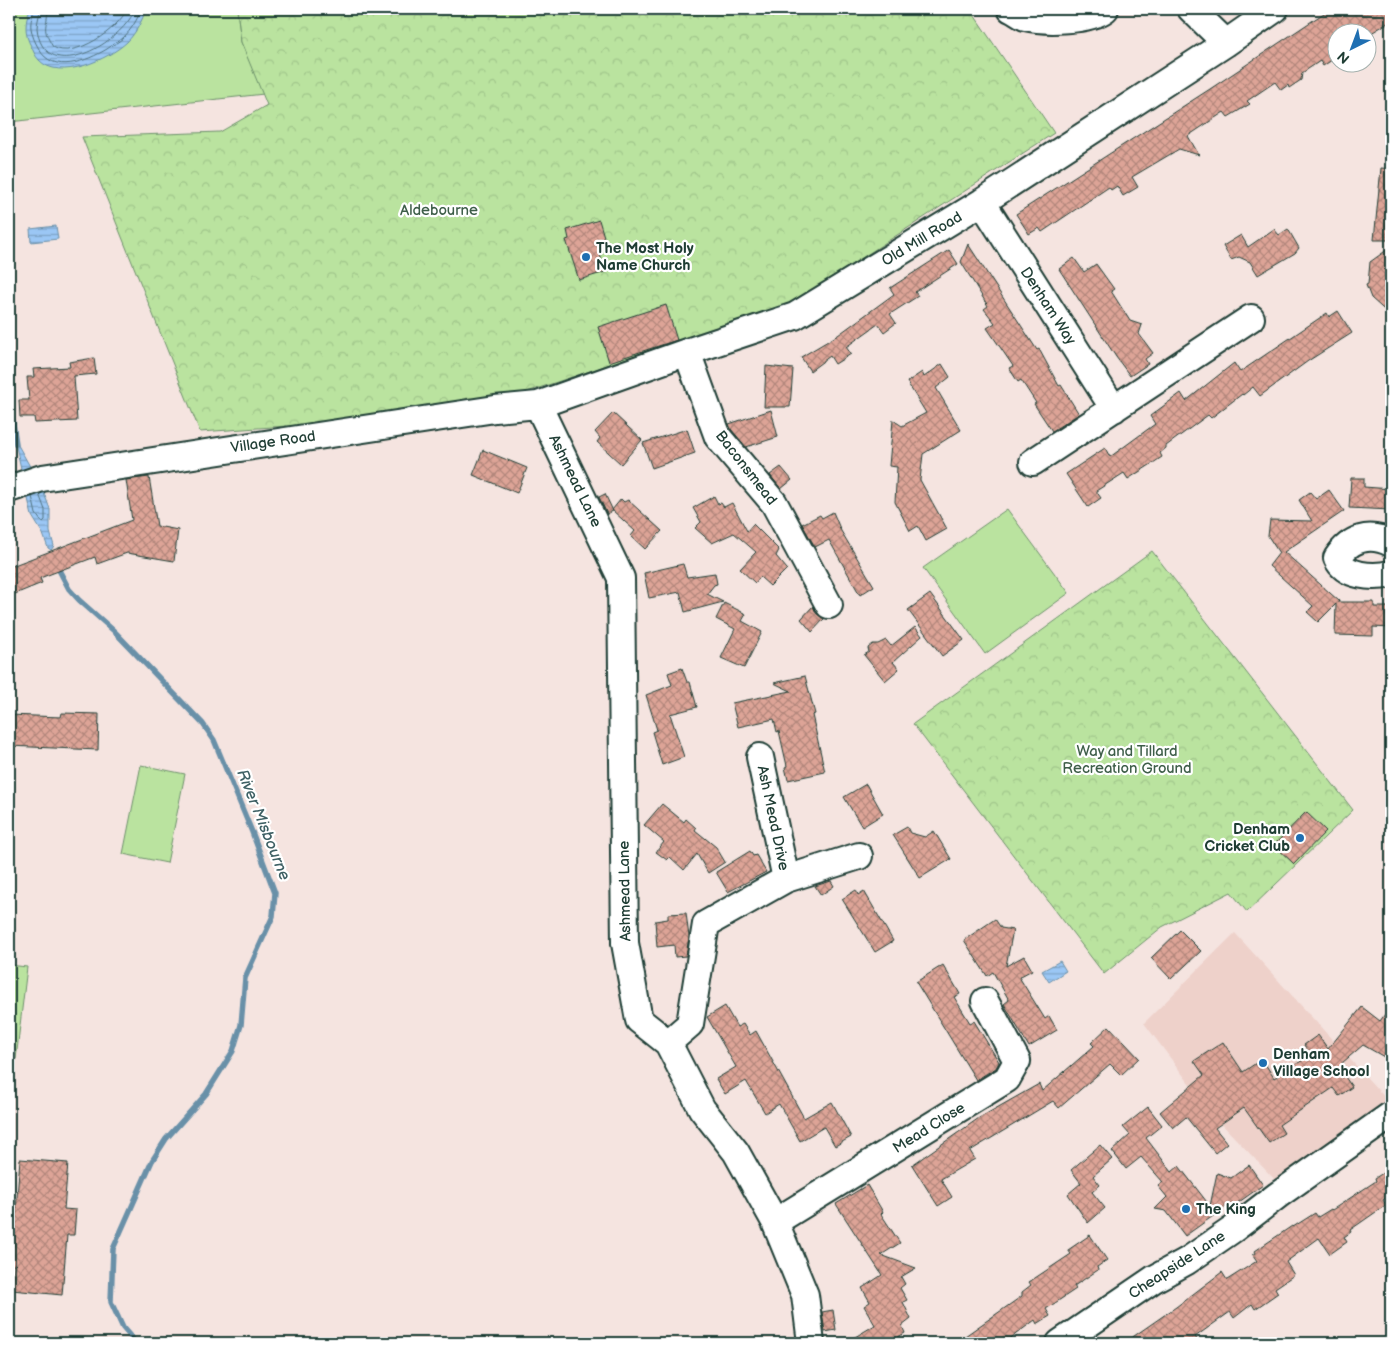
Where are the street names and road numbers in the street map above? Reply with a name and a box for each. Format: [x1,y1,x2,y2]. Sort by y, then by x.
street label: Old Mill Road [878,207,966,271]
street label: Denham Way [1016,264,1080,349]
street label: Village Road [229,427,317,457]
street label: Baconsmead [711,427,781,509]
street label: Ashmead Lane [544,432,606,531]
street label: Ash Mead Drive [753,764,793,872]
street label: Ashmead Lane [615,840,635,942]
street label: Mead Close [889,1098,969,1158]
street label: Cheapside Lane [1125,1227,1229,1303]

